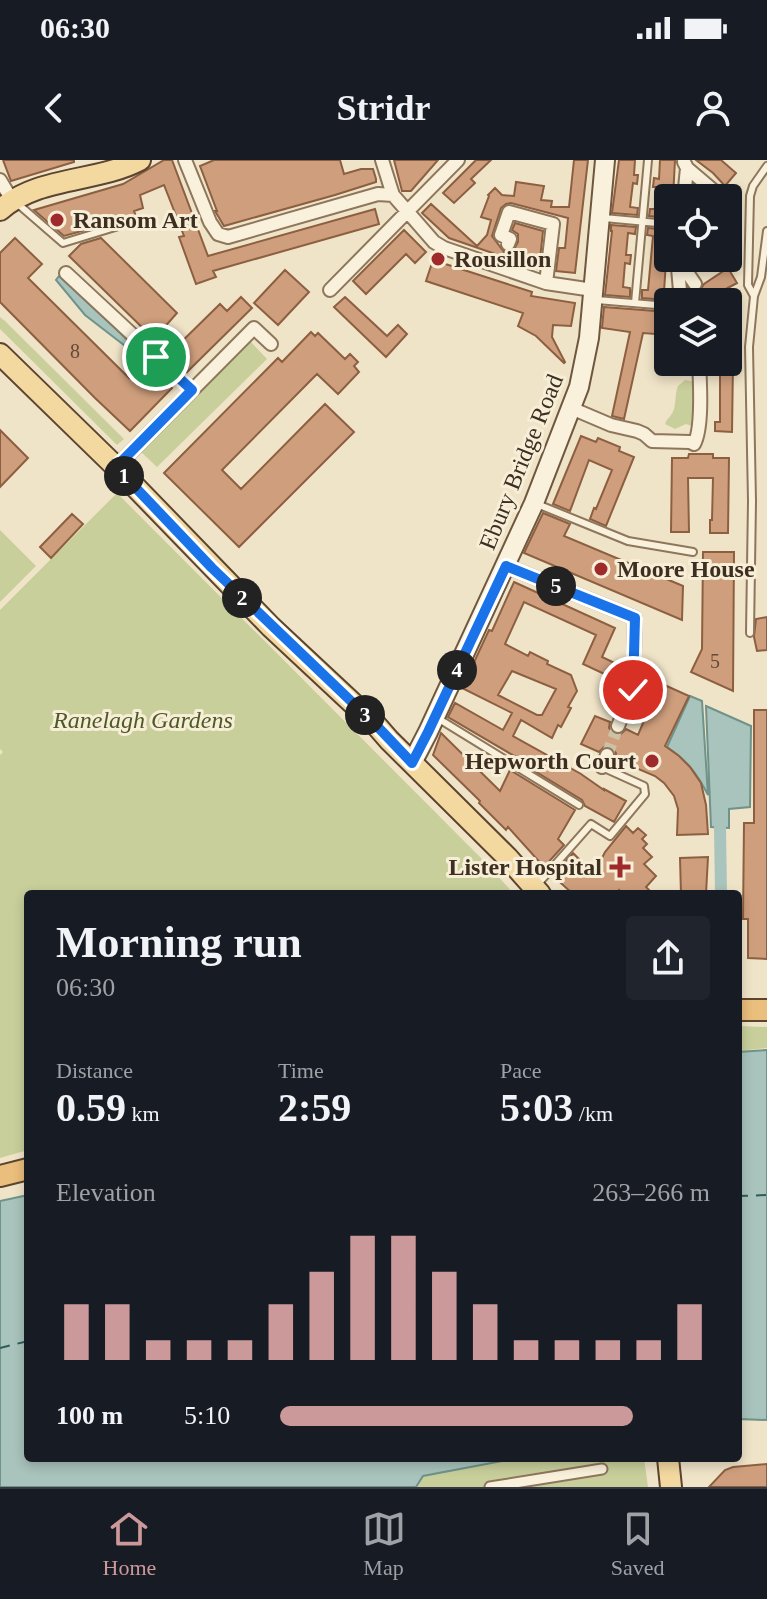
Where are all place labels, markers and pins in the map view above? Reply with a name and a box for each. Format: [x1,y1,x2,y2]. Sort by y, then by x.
place label: Ransom Art [73,207,198,233]
marker: Ransom Art [48,211,66,229]
place label: Rousillon [454,246,551,272]
marker: Rousillon [429,250,447,268]
pin [122,323,190,391]
pin: 1 [104,456,144,496]
place label: Moore House [617,556,755,582]
marker: Moore House [592,560,610,578]
pin: 5 [536,566,576,606]
pin: 2 [222,578,262,618]
pin: 4 [437,650,477,690]
pin [599,656,667,724]
pin: 3 [345,695,385,735]
place label: Hepworth Court [465,748,636,774]
marker: Hepworth Court [643,752,661,770]
place label: Lister Hospital [448,854,602,880]
marker: Lister Hospital [609,856,631,878]

